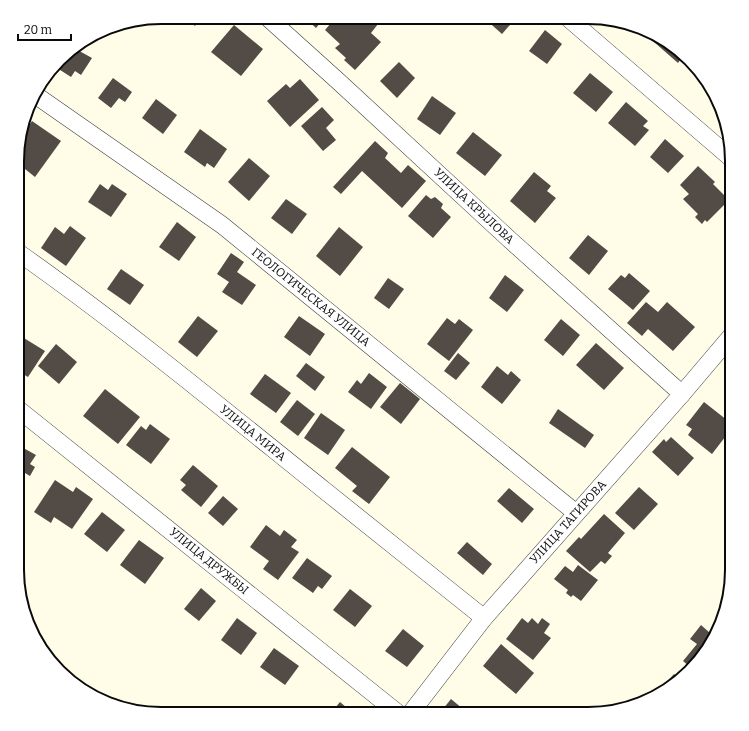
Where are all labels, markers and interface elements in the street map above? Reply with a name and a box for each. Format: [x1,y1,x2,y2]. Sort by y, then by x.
scale bar [18,16,71,42]
text: 20 m [24,23,53,37]
street label: УЛИЦА КРЫЛОВА [431,165,517,247]
street label: ГЕОЛОГИЧЕСКАЯ УЛИЦА [249,245,373,349]
street label: УЛИЦА МИРА [217,402,289,464]
street label: УЛИЦА ТАГИРОВА [527,477,609,567]
street label: УЛИЦА ДРУЖБЫ [167,525,251,597]

